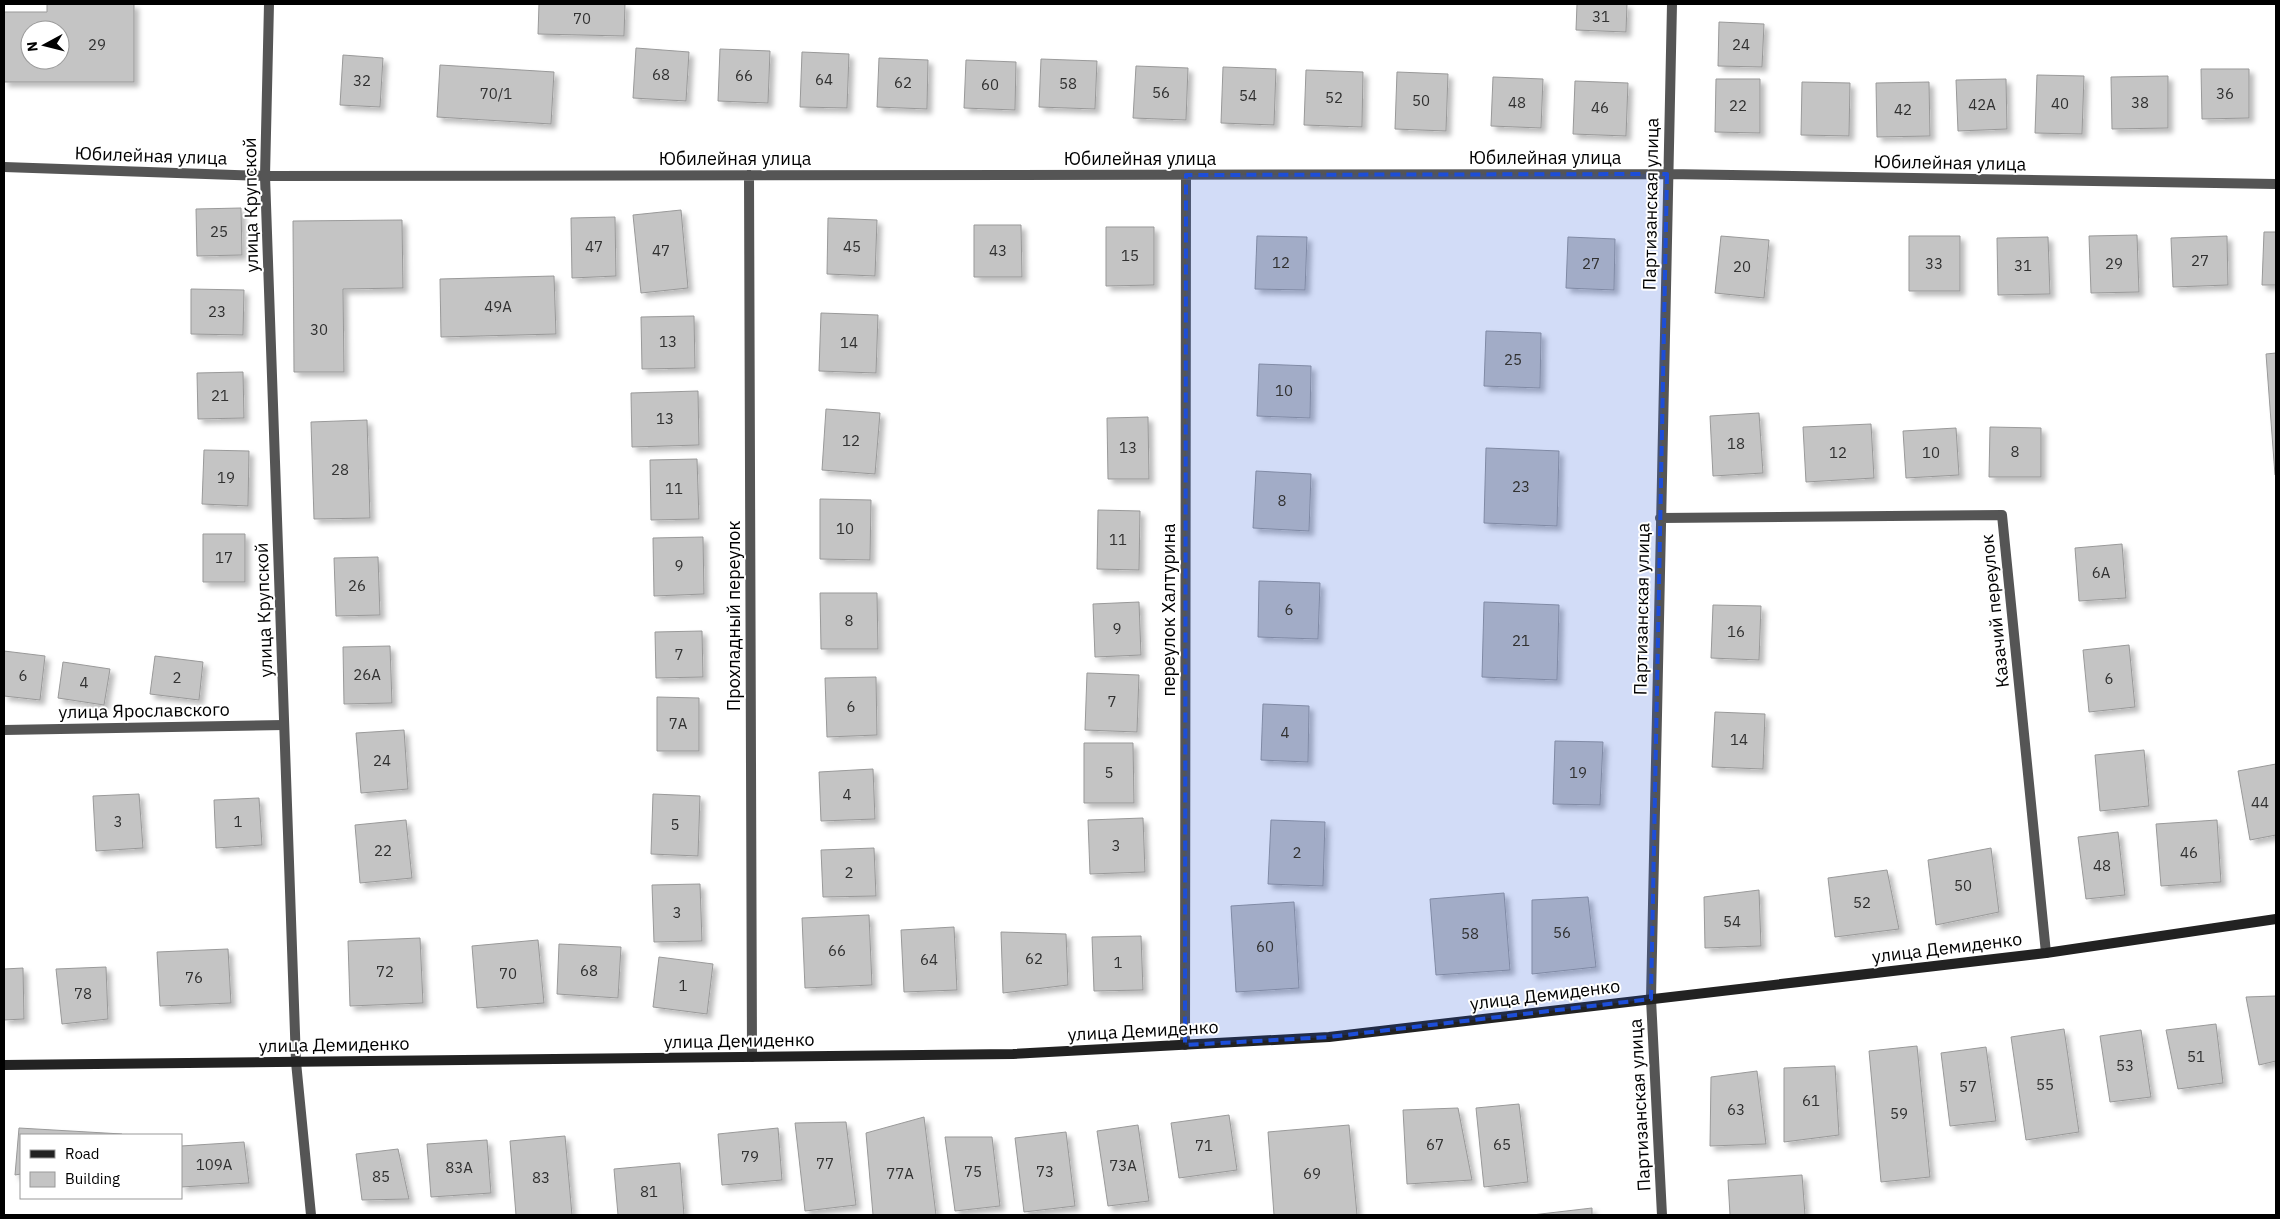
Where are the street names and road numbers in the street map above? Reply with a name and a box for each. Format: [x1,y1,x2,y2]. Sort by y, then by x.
street label: Партизанская улица [1637,117,1664,290]
street label: улица Крупской [238,137,263,273]
street label: Юбилейная улица [74,141,228,170]
street label: Юбилейная улица [1469,146,1622,169]
street label: Юбилейная улица [659,147,812,170]
street label: Юбилейная улица [1064,147,1217,170]
street label: Юбилейная улица [1874,150,2027,175]
street label: Прохладный переулок [722,521,745,711]
street label: Партизанская улица [1628,522,1655,695]
street label: переулок Халтурина [1157,523,1180,697]
street label: Казачий переулок [1975,533,2014,689]
street label: улица Крупской [250,542,277,678]
street label: улица Ярославского [58,698,230,723]
street label: улица Демиденко [1871,927,2023,968]
street label: улица Демиденко [1469,974,1621,1015]
street label: улица Демиденко [1067,1015,1219,1046]
street label: Партизанская улица [1623,1018,1656,1192]
street label: улица Демиденко [663,1028,815,1053]
street label: улица Демиденко [258,1032,410,1057]

